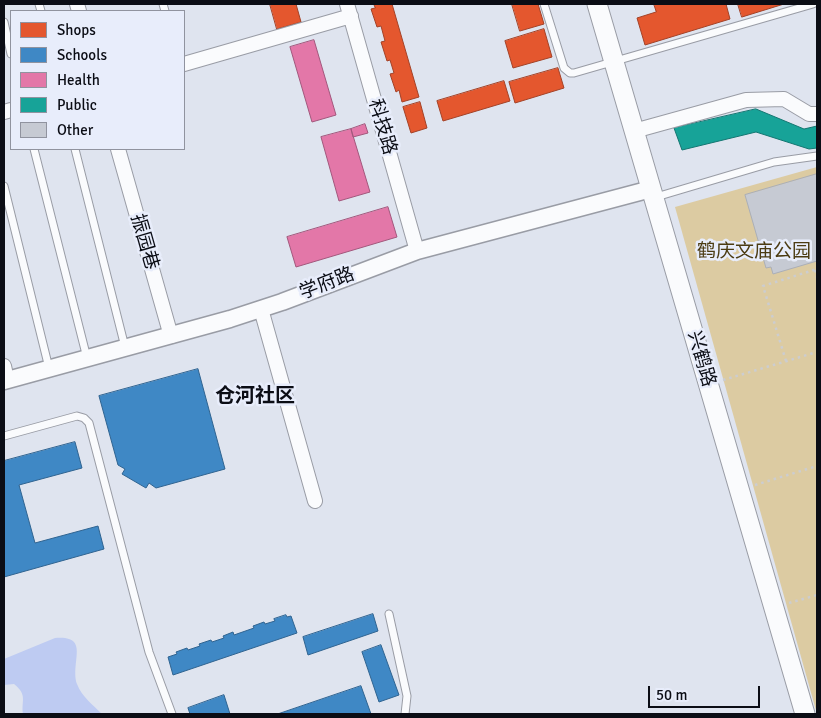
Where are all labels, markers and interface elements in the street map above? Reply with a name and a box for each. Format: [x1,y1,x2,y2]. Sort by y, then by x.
legend [10,10,185,150]
text: Shops [57,21,96,39]
text: Schools [57,46,107,64]
text: Health [57,71,100,89]
text: Public [57,96,97,114]
street label: 科技路 [363,96,401,158]
text: Other [57,121,93,139]
street label: 振园巷 [125,211,163,273]
park label: 鹤庆文庙公园 [697,241,811,263]
street label: 学府路 [296,263,358,305]
street label: 兴鹤路 [682,328,720,390]
district label: 仓河社区 [215,385,295,409]
scale bar [651,676,764,708]
text: 50 m [656,686,687,704]

